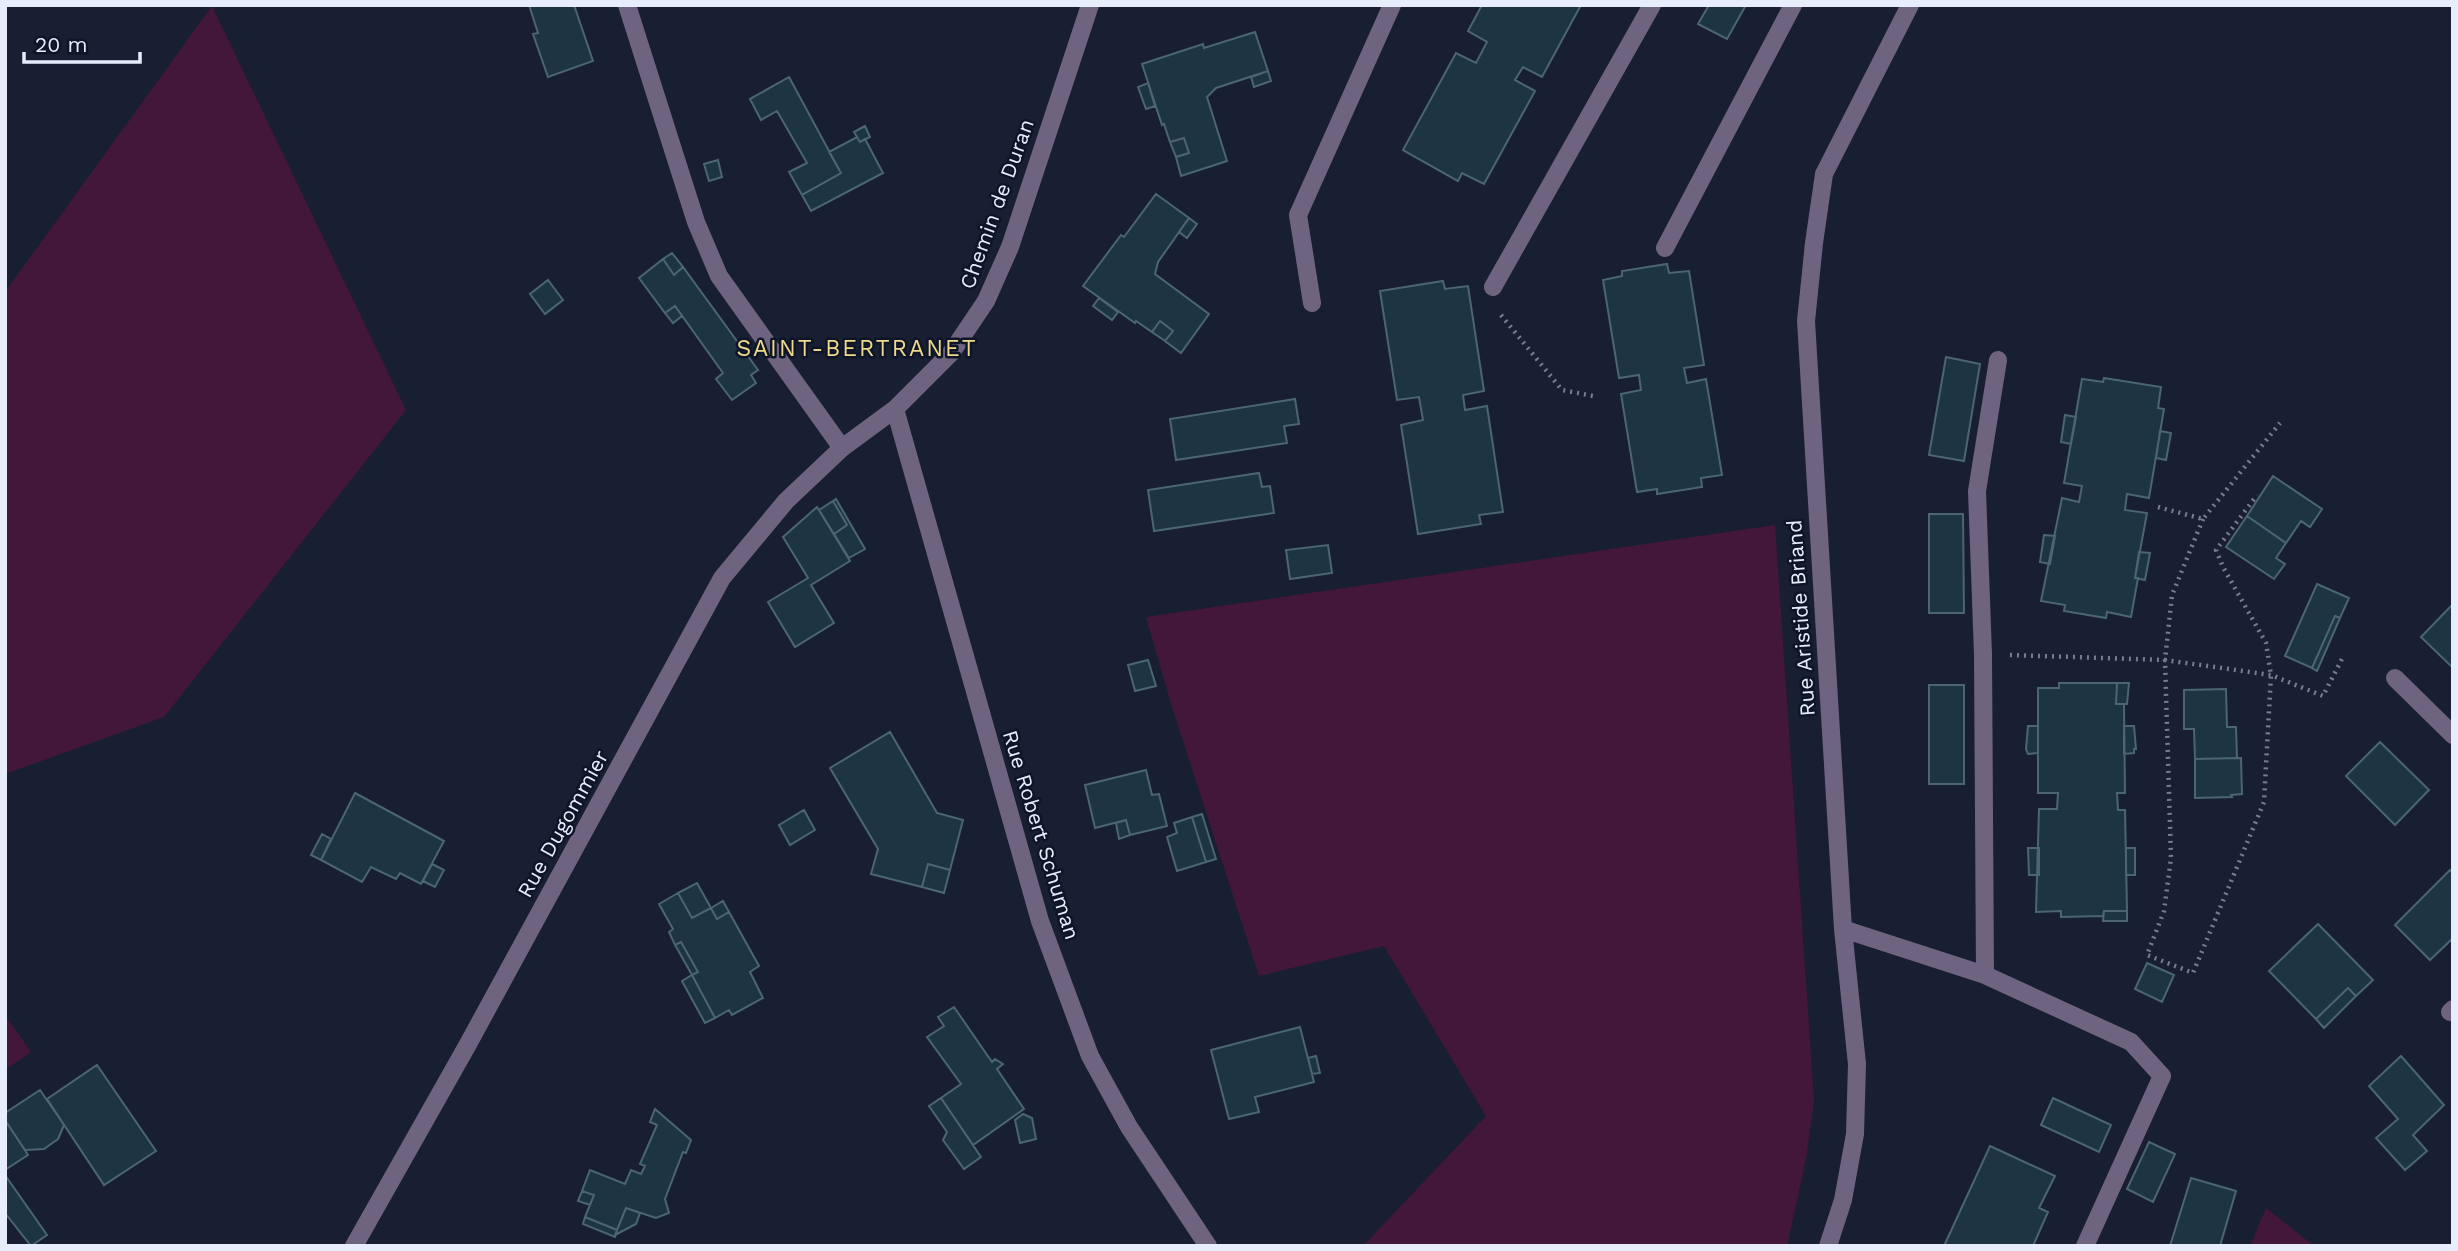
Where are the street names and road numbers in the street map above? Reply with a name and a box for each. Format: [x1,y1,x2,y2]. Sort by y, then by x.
street label: Chemin de Duran [954,115,1039,292]
street label: Rue Aristide Briand [1781,519,1820,717]
street label: Rue Robert Schuman [998,727,1085,942]
street label: Rue Dugommier [512,746,613,902]

